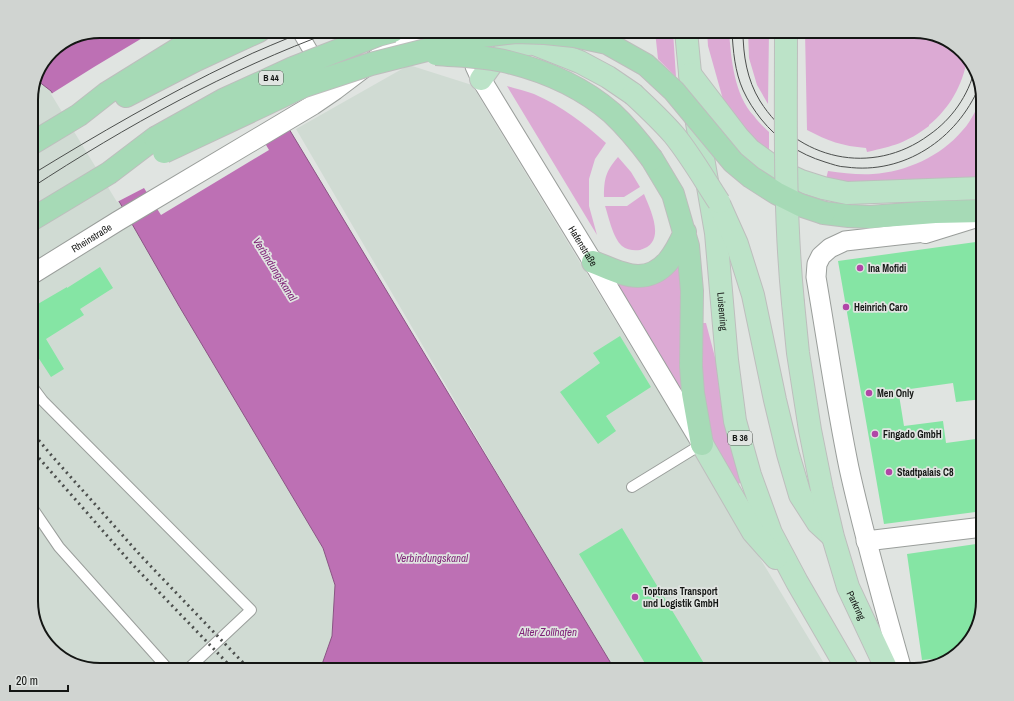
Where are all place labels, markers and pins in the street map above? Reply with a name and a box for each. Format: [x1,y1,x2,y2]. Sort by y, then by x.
place label: Ina Mofidi [868,262,906,275]
marker: Ina Mofidi [855,263,865,273]
place label: Heinrich Caro [854,301,908,314]
marker: Heinrich Caro [841,302,851,312]
place label: Men Only [877,387,914,400]
marker: Men Only [864,388,874,398]
place label: Fingado GmbH [883,428,942,441]
marker: Fingado GmbH [870,429,880,439]
place label: Stadtpalais C8 [897,466,954,479]
marker: Stadtpalais C8 [884,467,894,477]
place label: Toptrans Transport und Logistik GmbH [643,585,719,610]
marker: Toptrans Transport und Logistik GmbH [630,592,640,602]

